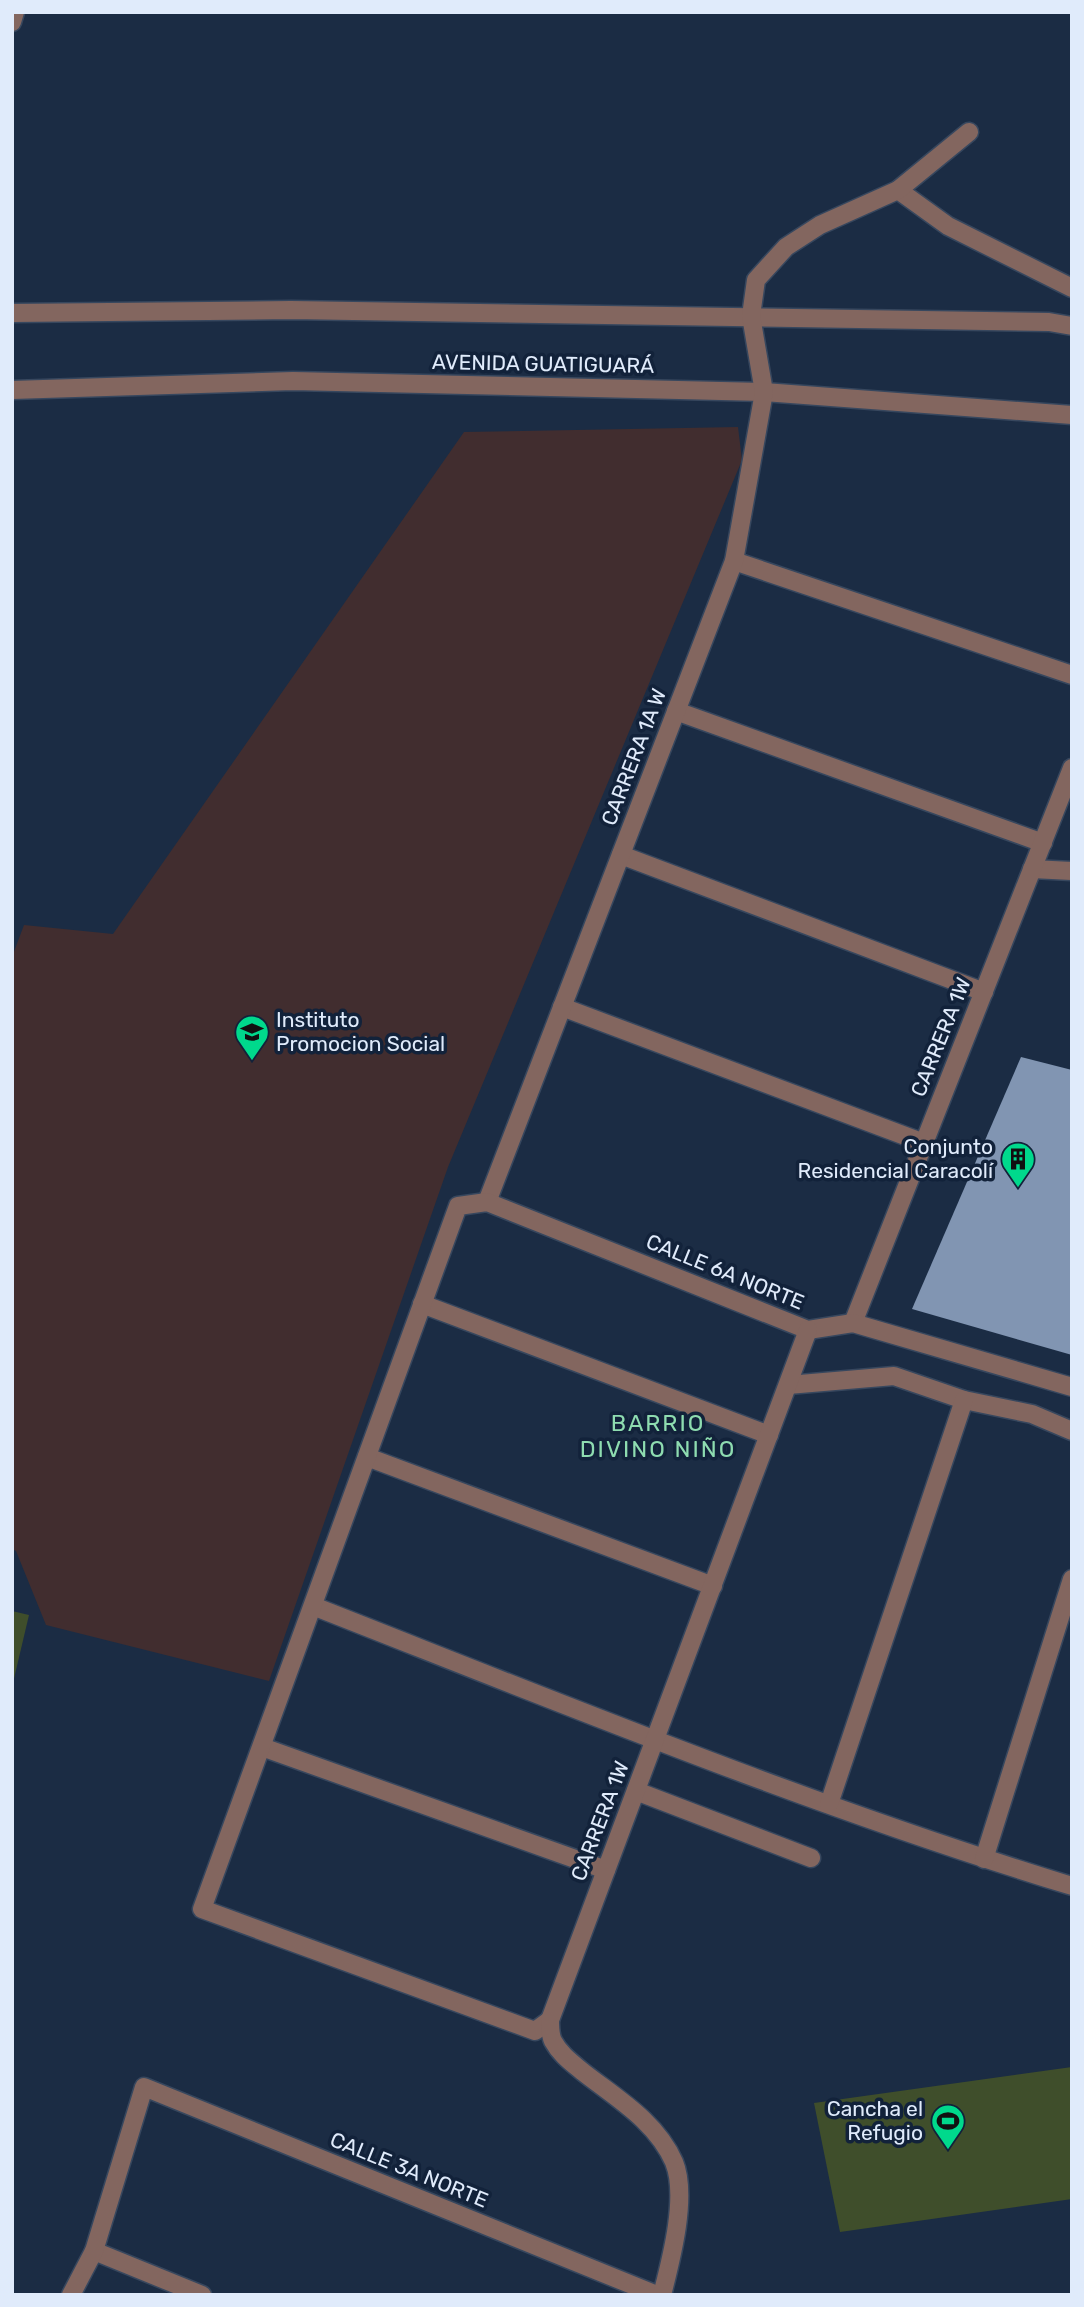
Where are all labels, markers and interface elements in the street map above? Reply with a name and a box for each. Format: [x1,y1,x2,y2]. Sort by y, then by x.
street label: AVENIDA GUATIGUARÁ [432,349,654,378]
street label: CARRERA 1A W [596,685,671,829]
street label: CARRERA 1W [905,974,976,1100]
place label: Instituto Promocion Social [276,1007,445,1056]
school or university icon: Instituto Promocion Social [233,1013,271,1062]
place label: Conjunto Residencial Caracolí [798,1134,994,1183]
building icon: Conjunto Residencial Caracolí [999,1140,1037,1189]
street label: CALLE 6A NORTE [643,1228,808,1315]
district label: BARRIO DIVINO NIÑO [580,1409,736,1463]
street label: CARRERA 1W [565,1757,634,1884]
place label: Cancha el Refugio [827,2096,923,2145]
sports icon: Cancha el Refugio [929,2102,967,2151]
street label: CALLE 3A NORTE [327,2126,492,2213]

